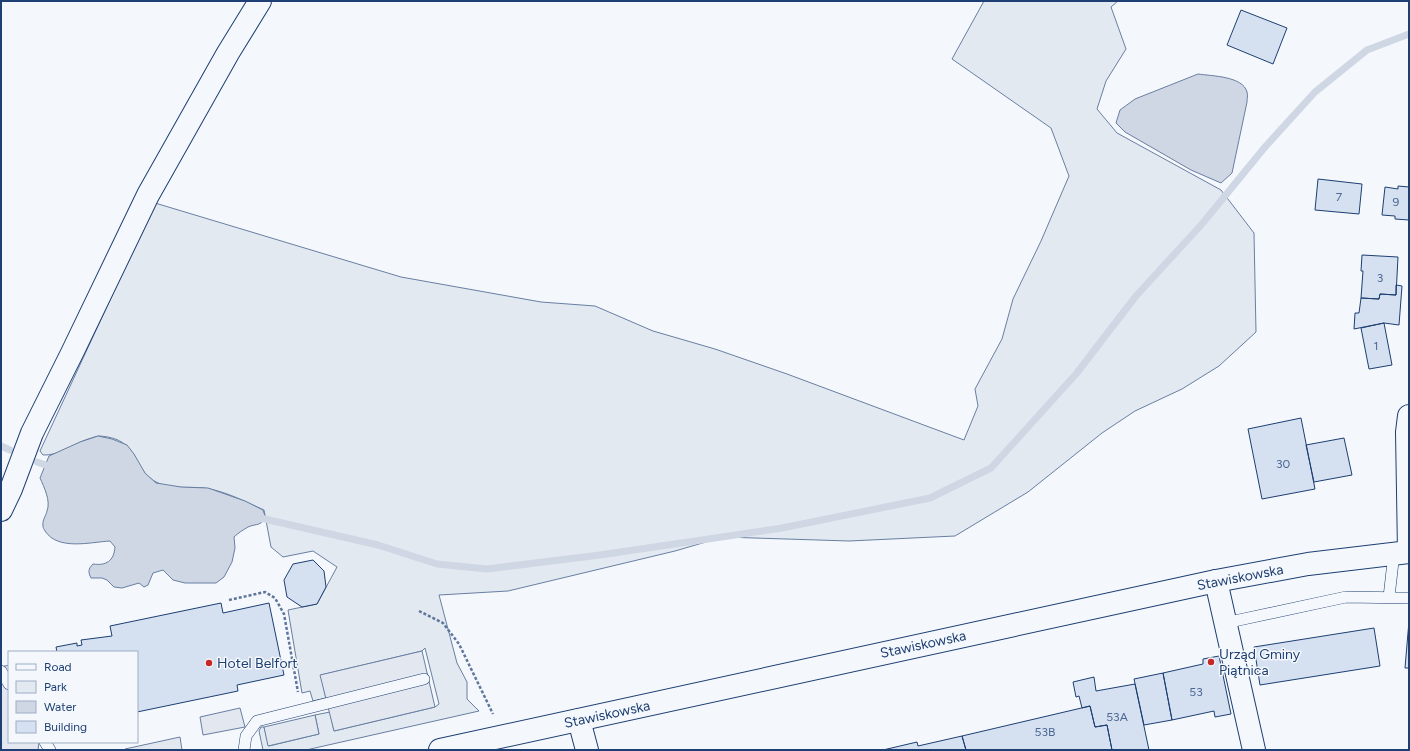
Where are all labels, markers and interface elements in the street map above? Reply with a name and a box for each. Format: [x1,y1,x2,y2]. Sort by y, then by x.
house number: 7 [1336,190,1343,204]
house number: 9 [1393,195,1400,209]
house number: 3 [1377,271,1383,285]
house number: 1 [1374,339,1378,353]
house number: 30 [1276,457,1290,471]
street label: Stawiskowska [1196,561,1285,594]
street label: Stawiskowska [879,627,968,662]
place label: Urząd Gminy Piątnica [1219,646,1301,679]
legend [8,651,138,743]
place label: Hotel Belfort [217,655,298,672]
marker: Urząd Gminy Piątnica [1206,657,1216,667]
marker: Hotel Belfort [204,658,214,668]
text: Road [44,660,72,674]
text: Park [44,680,67,694]
house number: 53 [1189,685,1203,699]
street label: Stawiskowska [563,697,652,732]
text: Water [44,700,76,714]
house number: 53A [1106,710,1128,724]
text: Building [44,720,87,734]
house number: 53B [1035,725,1055,739]

